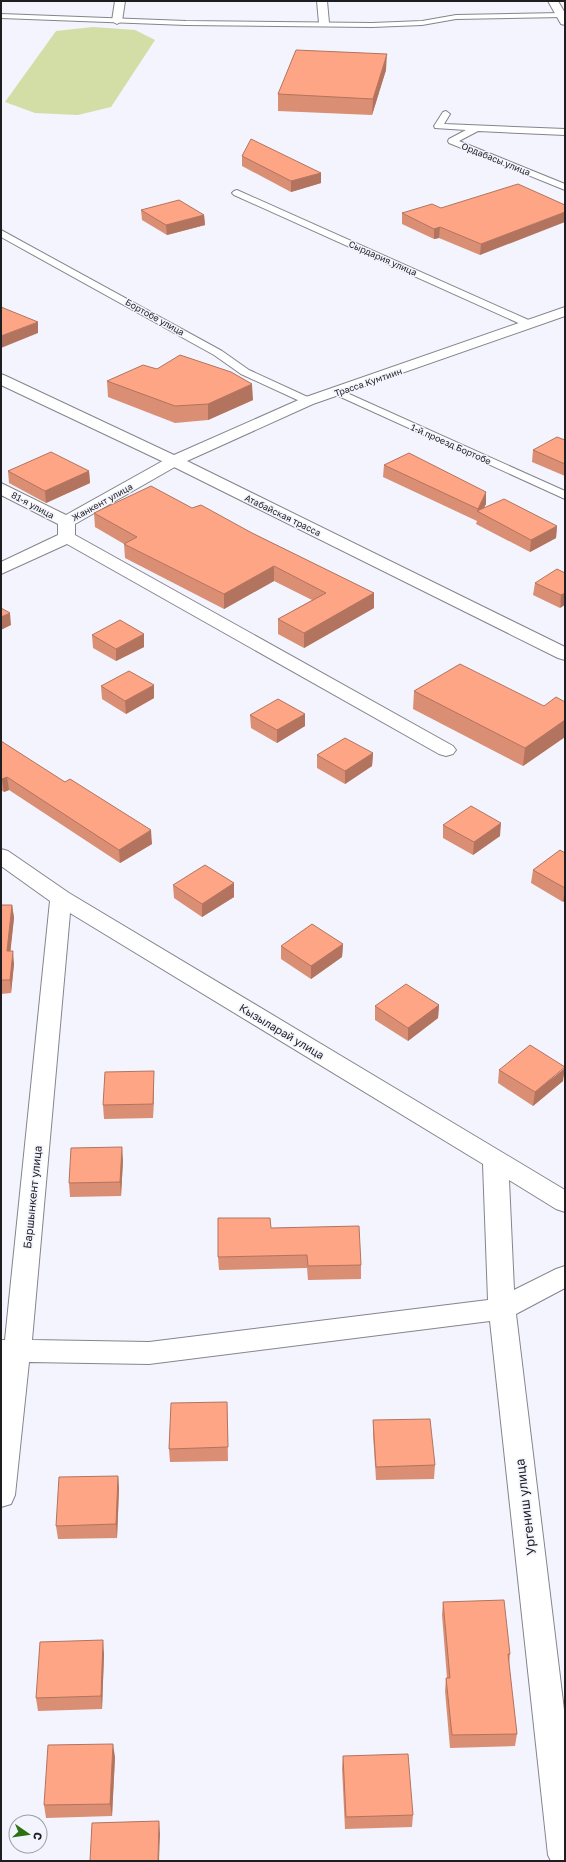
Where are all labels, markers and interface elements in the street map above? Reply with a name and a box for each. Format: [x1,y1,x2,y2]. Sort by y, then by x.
street label: Ордабасы улица [460,140,532,178]
street label: Сырдария улица [347,238,419,278]
street label: Бортобе улица [124,296,186,338]
street label: Трасса Кумтиин [333,365,403,399]
street label: 1-й проезд Бортобе [409,421,493,467]
street label: Жанкент улица [70,481,134,523]
street label: 81-я улица [10,489,56,521]
street label: Атабайская трасса [243,492,323,538]
street label: Кызыларай улица [237,1000,327,1062]
street label: Баршынкент улица [20,1145,44,1249]
street label: Ургениш улица [511,1458,539,1556]
north arrow [8,1814,48,1854]
text: С [31,1831,45,1842]

